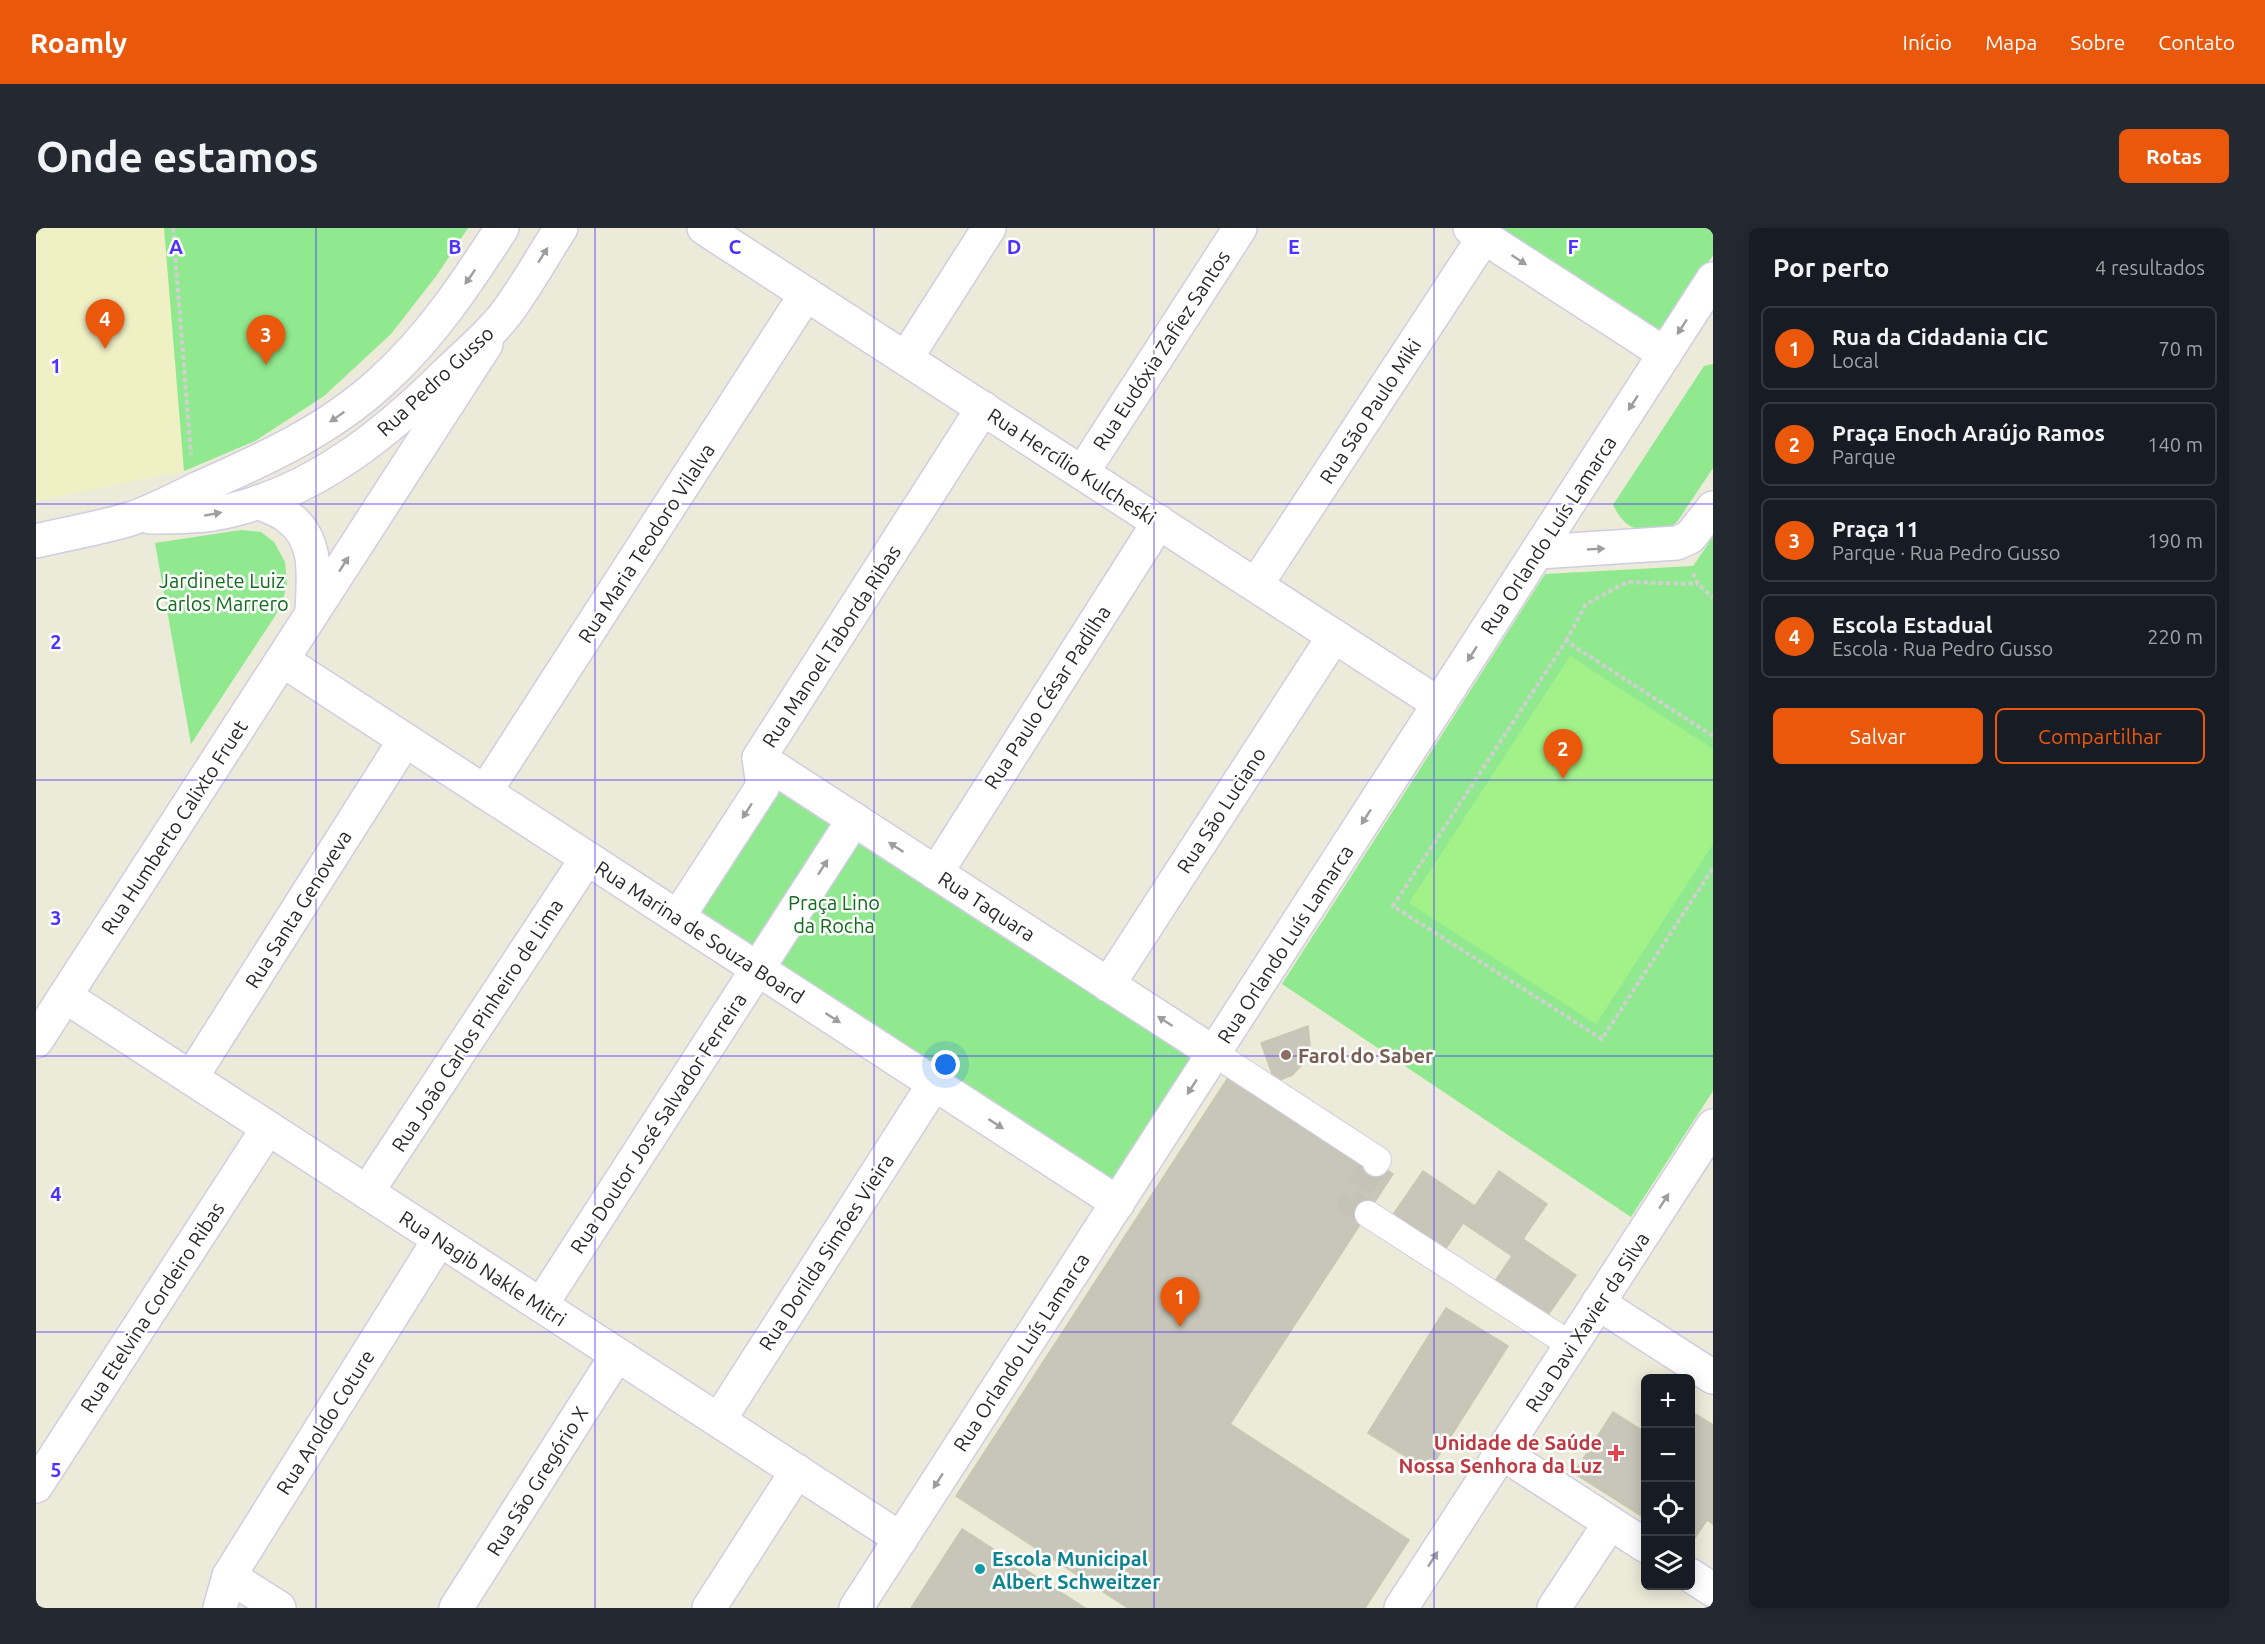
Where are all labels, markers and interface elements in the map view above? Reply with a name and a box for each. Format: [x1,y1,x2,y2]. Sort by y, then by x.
text: Roamly [30,27,127,58]
text: Início [1903,30,1952,54]
text: Mapa [1985,30,2037,54]
text: Sobre [2070,30,2125,54]
text: Contato [2158,30,2235,54]
button: Rotas [2119,129,2229,183]
text: Onde estamos [36,133,319,180]
text: A [169,235,183,258]
text: B [448,235,462,258]
text: C [729,235,742,258]
text: D [1007,235,1021,258]
text: E [1288,235,1300,258]
text: F [1567,235,1579,258]
street label: Rua Eudóxia Zafiez Santos [1088,246,1234,454]
one-way arrow [537,247,548,263]
text: Por perto [1773,253,1889,282]
one-way arrow [1511,254,1527,265]
text: 4 resultados [2095,256,2205,279]
one-way arrow [464,268,476,284]
pin: 4 [86,300,124,349]
pin: 3 [246,316,286,365]
one-way arrow [1677,318,1688,335]
street label: Rua Pedro Gusso [372,321,498,441]
text: Rua da Cidadania CIC [1832,324,2048,349]
street label: Rua São Paulo Miki [1315,334,1425,488]
text: 1 [1789,337,1800,360]
text: 70 m [2159,337,2203,360]
text: Local [1832,349,1879,372]
text: 1 [50,354,62,377]
one-way arrow [1627,395,1638,411]
street label: Rua Hercílio Kulcheski [984,403,1160,529]
one-way arrow [329,411,345,423]
text: Praça Enoch Araújo Ramos [1832,420,2105,445]
street label: Rua Orlando Luís Lamarca [1475,432,1621,638]
text: 2 [1789,433,1800,456]
text: 140 m [2147,433,2203,456]
street label: Rua Maria Teodoro Vilalva [573,439,719,647]
text: Parque [1832,445,1896,468]
one-way arrow [204,509,223,518]
text: Praça 11 [1832,516,1919,541]
text: 3 [1789,529,1800,552]
text: 190 m [2147,529,2203,552]
street label: Rua Manoel Taborda Ribas [757,541,905,751]
text: Parque · Rua Pedro Gusso [1832,541,2060,564]
one-way arrow [1586,544,1605,553]
one-way arrow [338,556,349,572]
park label: Jardinete Luiz Carlos Marrero [155,569,289,615]
street label: Rua Paulo César Padilha [979,601,1115,793]
text: Escola Estadual [1832,612,1992,637]
text: 4 [1789,625,1800,648]
text: 220 m [2147,625,2203,648]
text: 2 [50,630,62,653]
text: Escola · Rua Pedro Gusso [1832,637,2053,660]
one-way arrow [1466,646,1477,662]
button: Salvar [1773,708,1983,764]
button: Compartilhar [1995,708,2205,764]
street label: Rua Humberto Calixto Fruet [96,715,252,938]
pin: 2 [1544,730,1582,779]
street label: Rua São Luciano [1172,743,1270,877]
one-way arrow [742,803,753,819]
one-way arrow [1360,809,1372,825]
street label: Rua Santa Genoveva [240,826,356,992]
one-way arrow [888,841,904,852]
street label: Rua Orlando Luís Lamarca [1212,841,1358,1047]
street label: Rua Marina de Souza Board [591,856,809,1008]
one-way arrow [817,859,828,875]
street label: Rua Taquara [934,866,1040,946]
park label: Praça Lino da Rocha [788,891,880,937]
street label: Rua João Carlos Pinheiro de Lima [387,894,567,1156]
text: 3 [50,906,62,929]
street label: Rua Doutor José Salvador Ferreira [565,989,751,1257]
one-way arrow [824,1012,840,1024]
one-way arrow [1157,1016,1173,1027]
place label: Farol do Saber [1298,1044,1434,1067]
marker: Farol do Saber [1279,1048,1293,1062]
your location [931,1050,960,1079]
one-way arrow [1186,1079,1198,1095]
one-way arrow [988,1119,1004,1130]
street label: Rua Dorilda Simões Vieira [754,1150,898,1354]
text: 4 [50,1182,62,1205]
one-way arrow [1659,1193,1670,1209]
street label: Rua Etelvina Cordeiro Ribas [75,1198,229,1416]
street label: Rua Nagib Nakle Mitri [395,1206,571,1330]
street label: Rua Davi Xavier da Silva [1520,1228,1654,1416]
street label: Rua Orlando Luís Lamarca [948,1249,1094,1455]
pin: 1 [1160,1278,1200,1327]
street label: Rua Aroldo Coture [271,1345,379,1499]
map controls [1641,1374,1695,1590]
button: + [1641,1374,1695,1428]
street label: Rua São Gregório X [482,1402,592,1560]
button: − [1641,1428,1695,1482]
place label: Unidade de Saúde Nossa Senhora da Luz [1398,1431,1602,1477]
marker: Unidade de Saúde Nossa Senhora da Luz [1607,1444,1625,1462]
text: 5 [50,1458,62,1481]
one-way arrow [933,1473,944,1489]
button: locate [1641,1482,1695,1536]
button: layers [1641,1536,1695,1590]
place label: Escola Municipal Albert Schweitzer [992,1547,1161,1593]
one-way arrow [1427,1551,1438,1567]
marker: Escola Municipal Albert Schweitzer [973,1562,987,1576]

